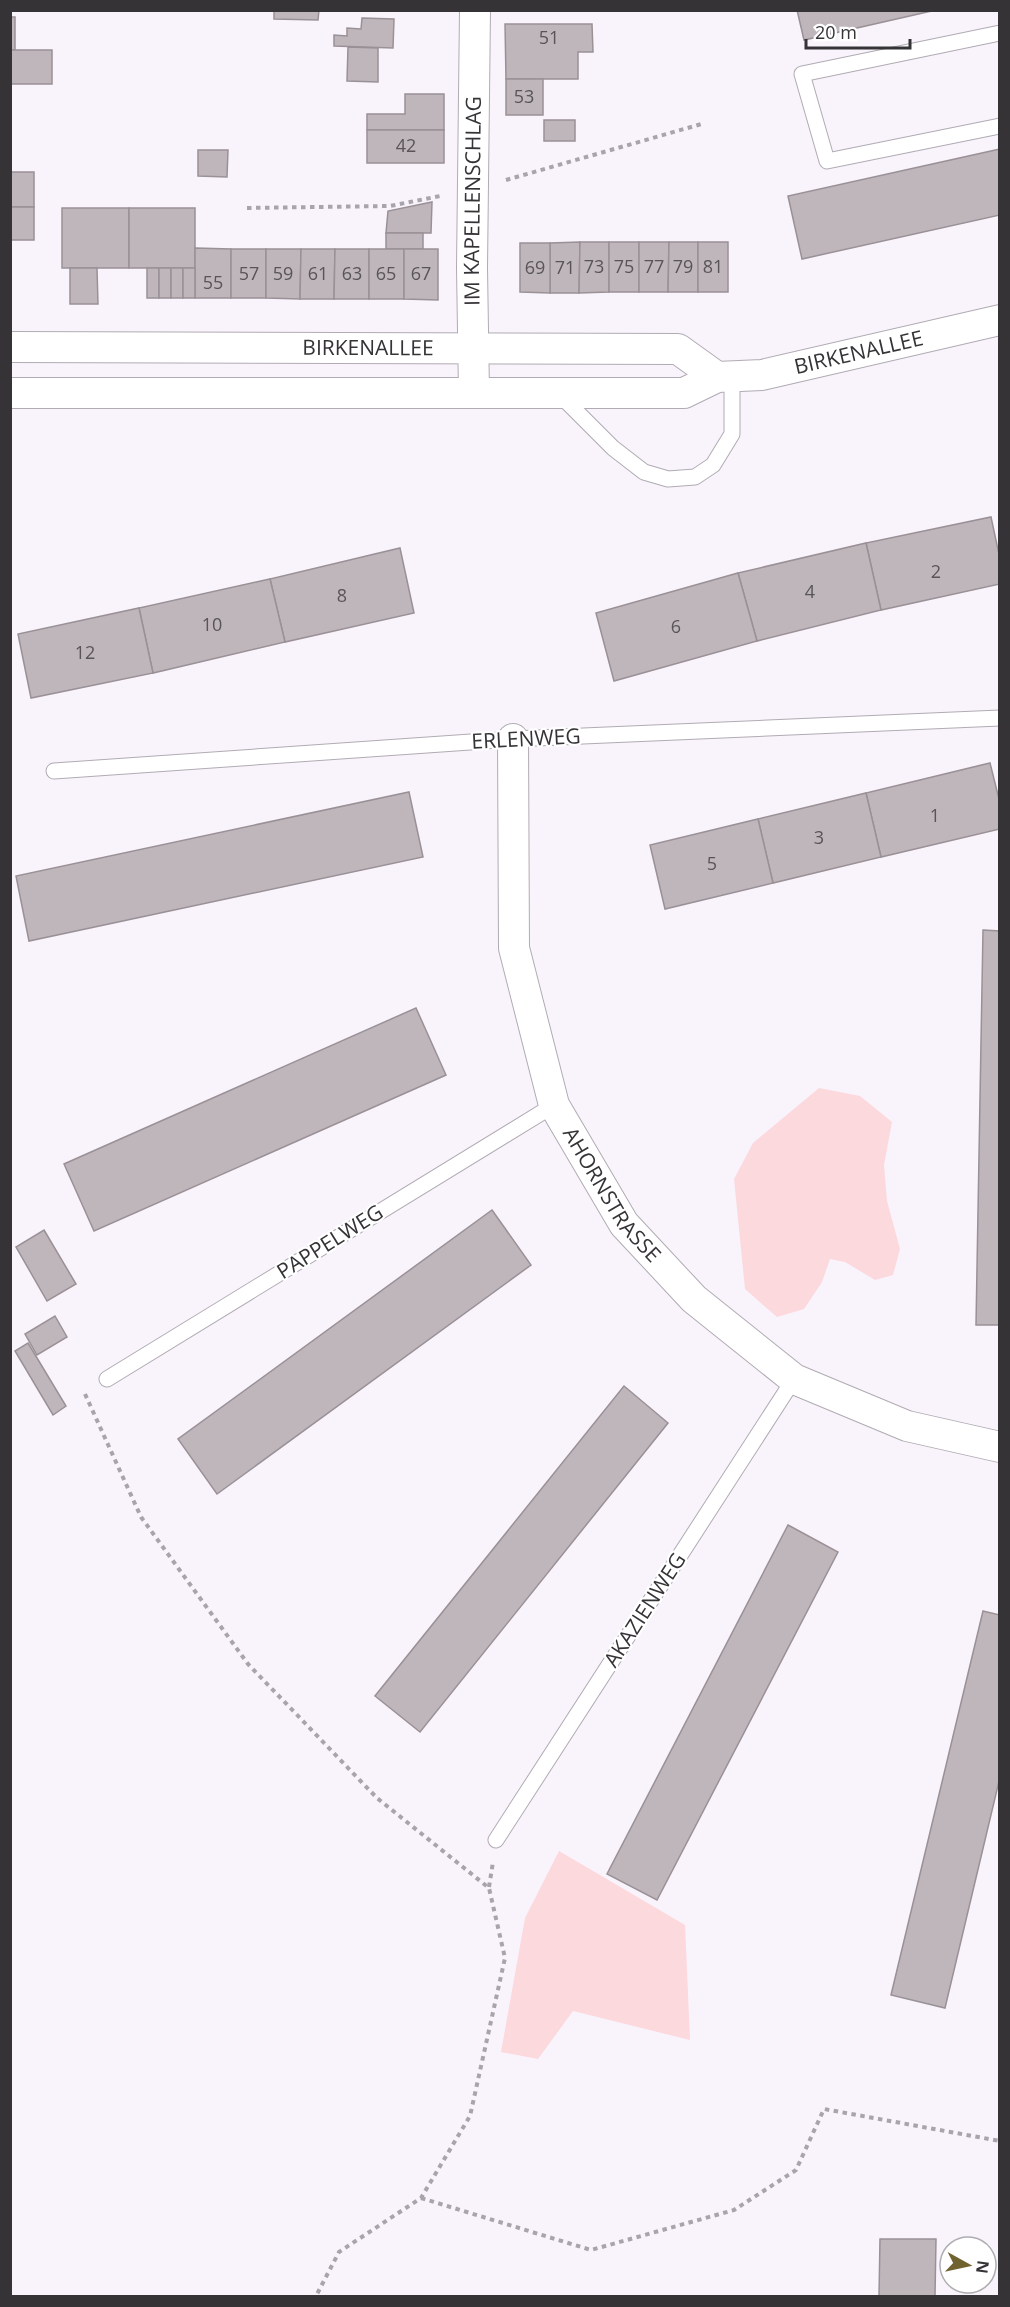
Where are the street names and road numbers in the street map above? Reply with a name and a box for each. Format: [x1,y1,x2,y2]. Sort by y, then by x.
street label: IM KAPELLENSCHLAG [457,96,487,306]
street label: BIRKENALLEE [791,323,926,380]
street label: BIRKENALLEE [302,333,434,361]
street label: ERLENWEG [471,721,581,755]
street label: AHORNSTRASSE [557,1122,668,1268]
street label: PAPPELWEG [271,1197,388,1285]
street label: AKAZIENWEG [597,1547,692,1672]

